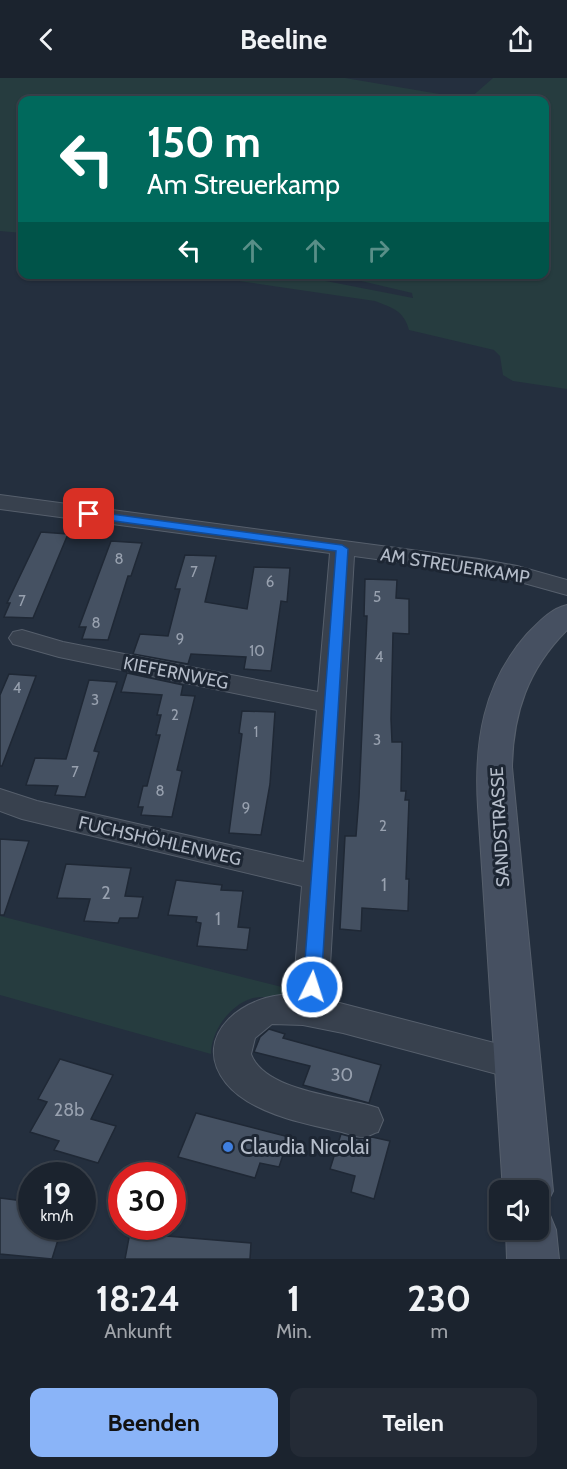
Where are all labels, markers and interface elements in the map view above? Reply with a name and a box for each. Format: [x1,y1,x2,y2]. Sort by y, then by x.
icon: back [30,23,63,56]
text: Beeline [240,23,327,56]
icon: share [504,23,537,56]
text: 150 m [147,116,261,168]
icon: left [48,120,126,198]
text: Am Streuerkamp [147,168,340,201]
icon: left [173,234,206,267]
icon: ahead [236,234,269,267]
icon: ahead [299,234,332,267]
icon: right [362,234,395,267]
pin [63,488,114,539]
icon: arrive [72,497,105,530]
street label: AM STREUERKAMP [379,543,531,589]
house number: 8 [114,550,124,568]
house number: 7 [190,563,198,581]
house number: 6 [266,573,274,591]
house number: 5 [373,588,381,606]
house number: 7 [18,592,26,610]
house number: 8 [91,614,101,632]
house number: 9 [176,630,184,648]
house number: 10 [249,642,265,660]
house number: 4 [375,648,384,666]
street label: KIEFERNWEG [122,652,230,694]
house number: 4 [13,679,22,697]
house number: 3 [91,691,99,709]
house number: 2 [171,706,179,724]
house number: 1 [254,723,258,741]
house number: 3 [373,731,381,749]
house number: 7 [71,763,79,781]
street label: SANDSTRASSE [486,766,514,888]
house number: 8 [155,782,165,800]
house number: 9 [242,799,250,817]
street label: FUCHSHÖHLENWEG [76,812,244,870]
house number: 2 [379,817,387,835]
house number: 1 [381,874,387,896]
house number: 2 [101,882,111,904]
house number: 1 [215,908,221,930]
position arrow [280,955,344,1019]
house number: 30 [331,1064,353,1086]
house number: 28b [54,1099,84,1121]
place label: Claudia Nicolai [240,1134,369,1159]
marker: Claudia Nicolai [221,1140,235,1154]
speed limit sign: 30 [108,1162,186,1240]
text: 19 [43,1175,71,1212]
map controls [489,1180,549,1240]
button: sound [489,1180,549,1240]
text: km/h [41,1207,73,1225]
text: 18:24 [96,1276,180,1320]
text: 1 [287,1276,300,1320]
text: 230 [407,1276,471,1320]
text: Ankunft [104,1319,172,1343]
text: Min. [276,1319,312,1343]
text: m [431,1319,448,1343]
button: Beenden [30,1388,278,1457]
button: Teilen [290,1388,537,1457]

